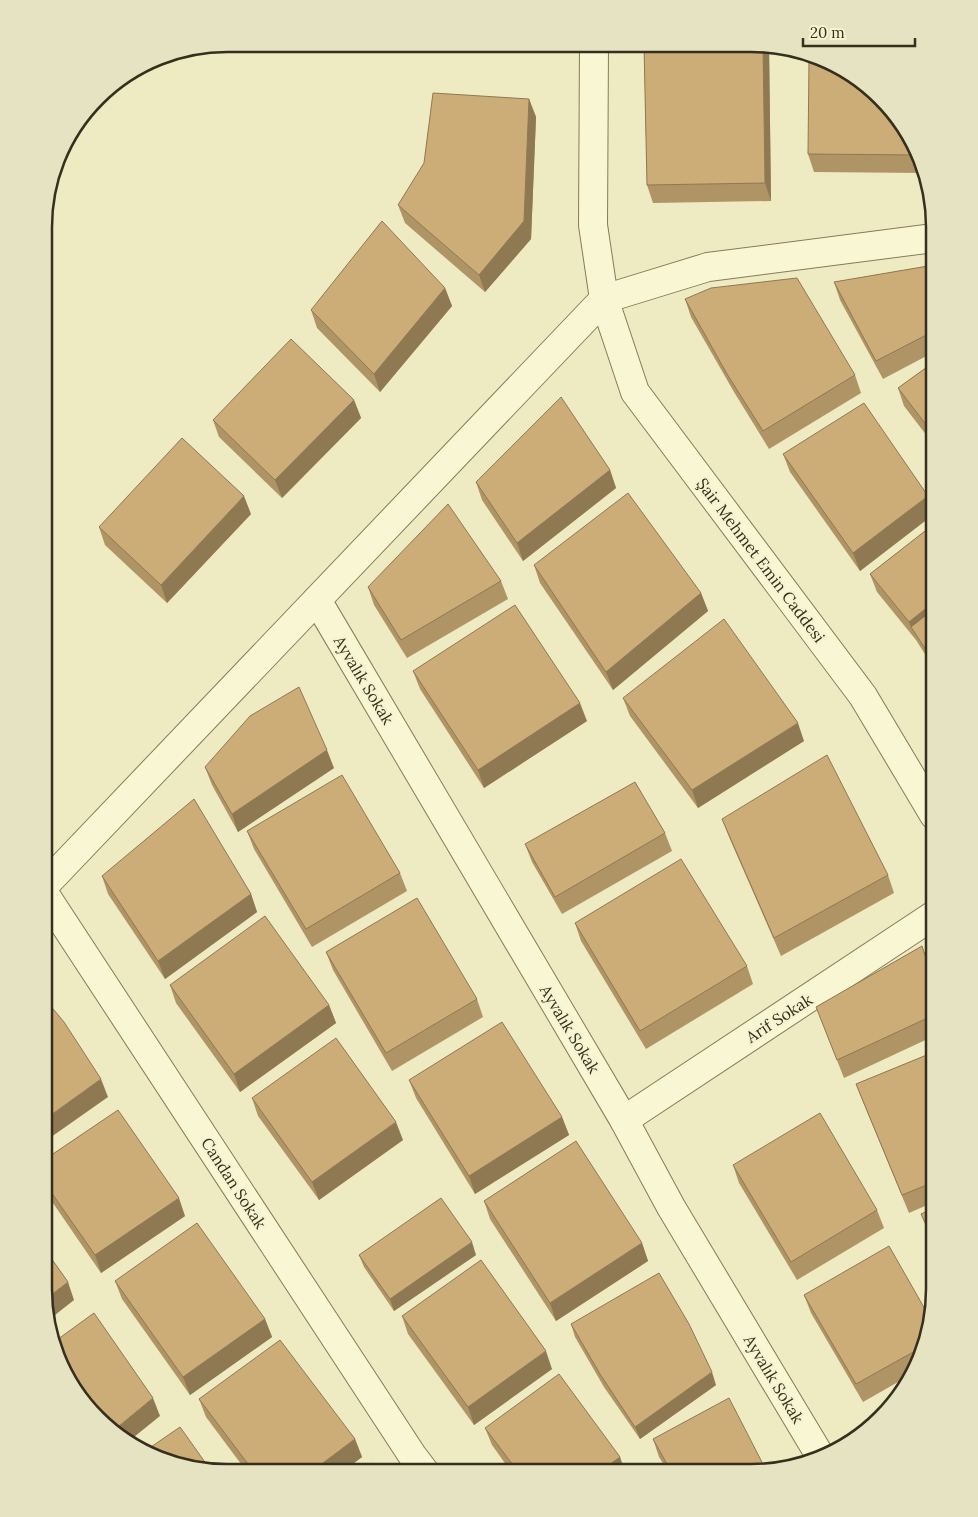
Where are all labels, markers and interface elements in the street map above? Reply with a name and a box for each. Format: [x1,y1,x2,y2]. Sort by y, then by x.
scale bar [803,15,916,47]
text: 20 m [810,23,845,42]
street label: Şair Mehmet Emin Caddesi [693,474,829,646]
street label: Ayvalık Sokak [329,631,399,728]
street label: Ayvalık Sokak [535,980,605,1077]
street label: Arif Sokak [741,989,816,1047]
street label: Candan Sokak [197,1134,271,1233]
street label: Ayvalık Sokak [739,1330,809,1427]

